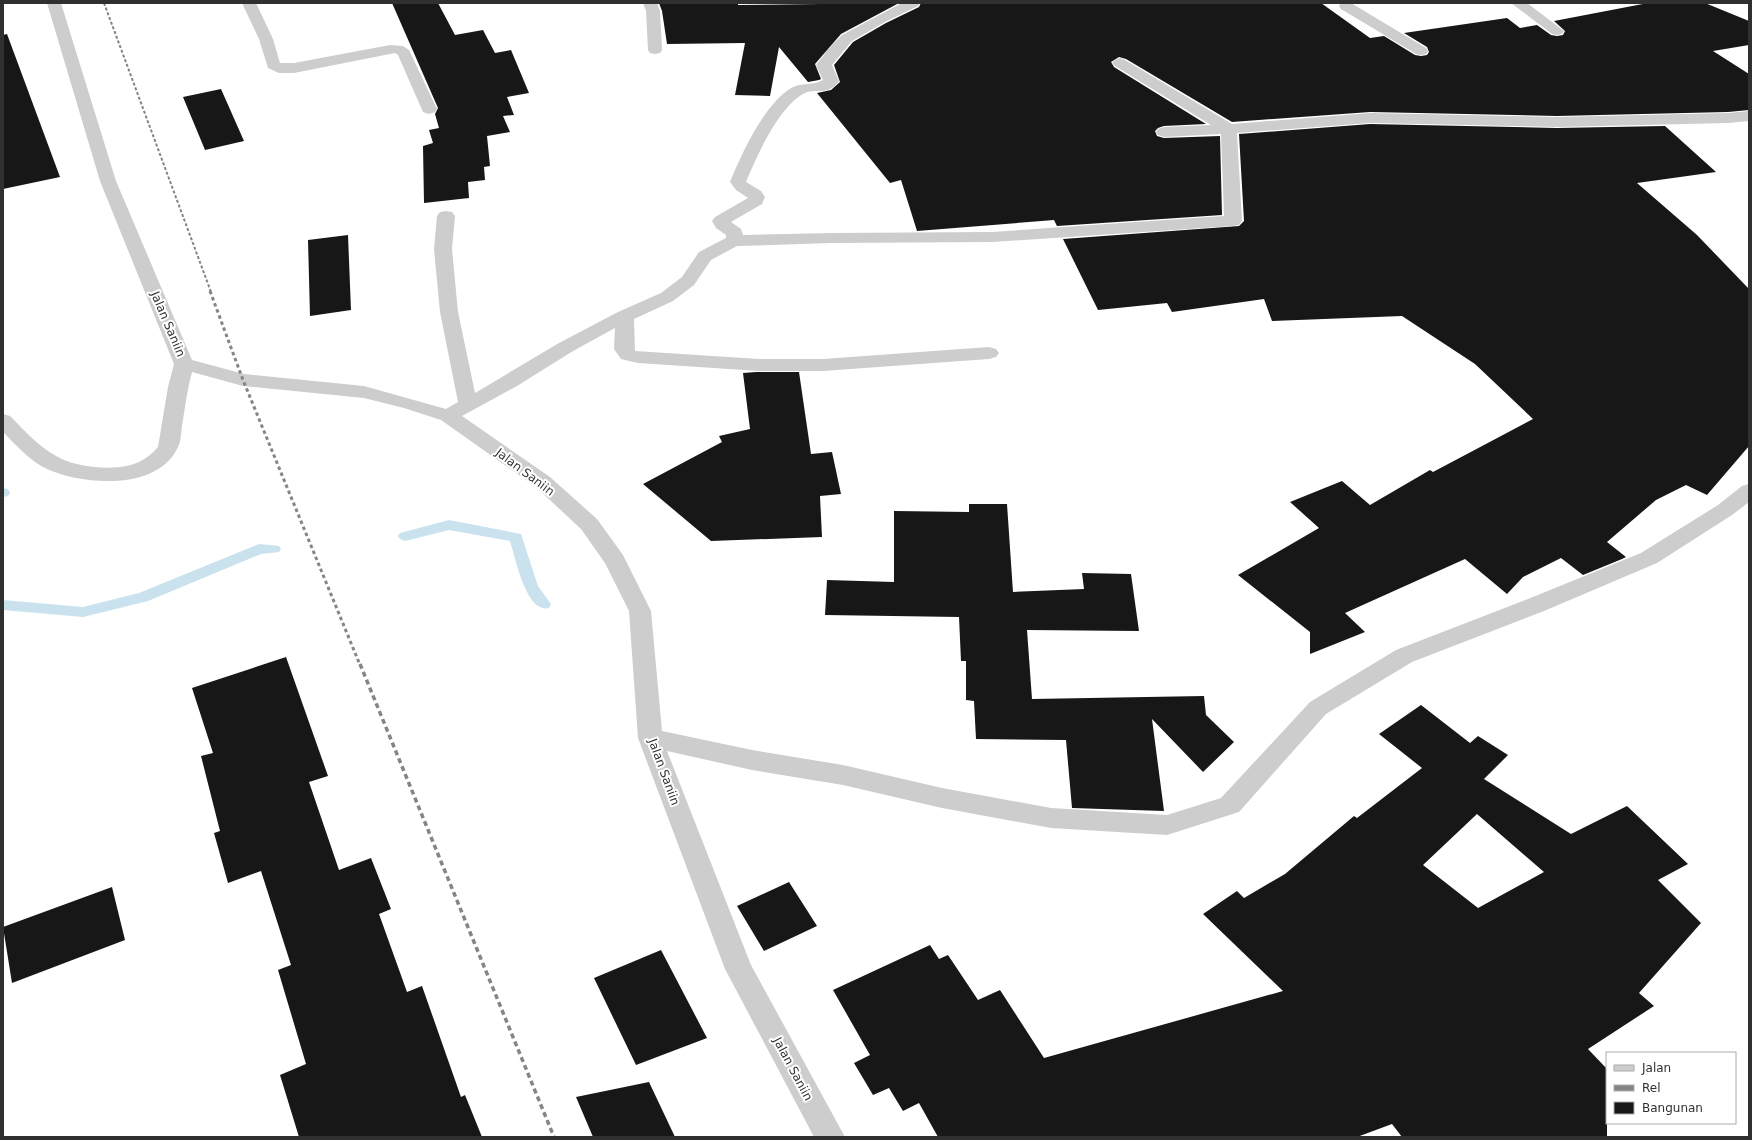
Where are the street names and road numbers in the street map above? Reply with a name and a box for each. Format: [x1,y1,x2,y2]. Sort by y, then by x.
street label: Jalan Saniin [148,288,188,359]
street label: Jalan Saniin [492,445,557,499]
street label: Jalan Saniin [645,736,683,807]
street label: Jalan Saniin [770,1034,816,1103]

